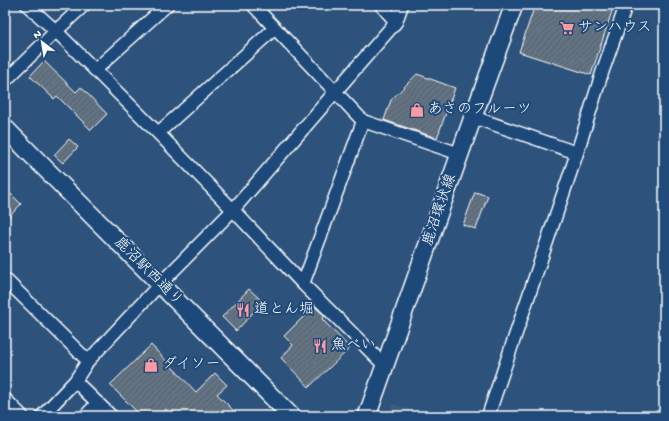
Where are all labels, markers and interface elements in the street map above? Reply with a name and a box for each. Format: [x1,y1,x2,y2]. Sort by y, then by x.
place label: サンハウス [578,19,652,37]
supermarket icon: サンハウス [559,20,575,36]
north arrow [22,22,62,62]
text: N [32,28,44,42]
place label: あさのフルーツ [428,101,532,119]
shop icon: あさのフルーツ [409,102,425,118]
street label: 鹿沼環状線 [418,171,461,248]
street label: 鹿沼駅西通り [110,233,187,310]
place label: 道とん堀 [254,301,314,319]
restaurant icon: 道とん堀 [235,302,251,318]
place label: 魚べい [331,336,376,355]
restaurant icon: 魚べい [312,338,328,354]
place label: ダイソー [162,355,221,374]
shop icon: ダイソー [143,357,159,373]

